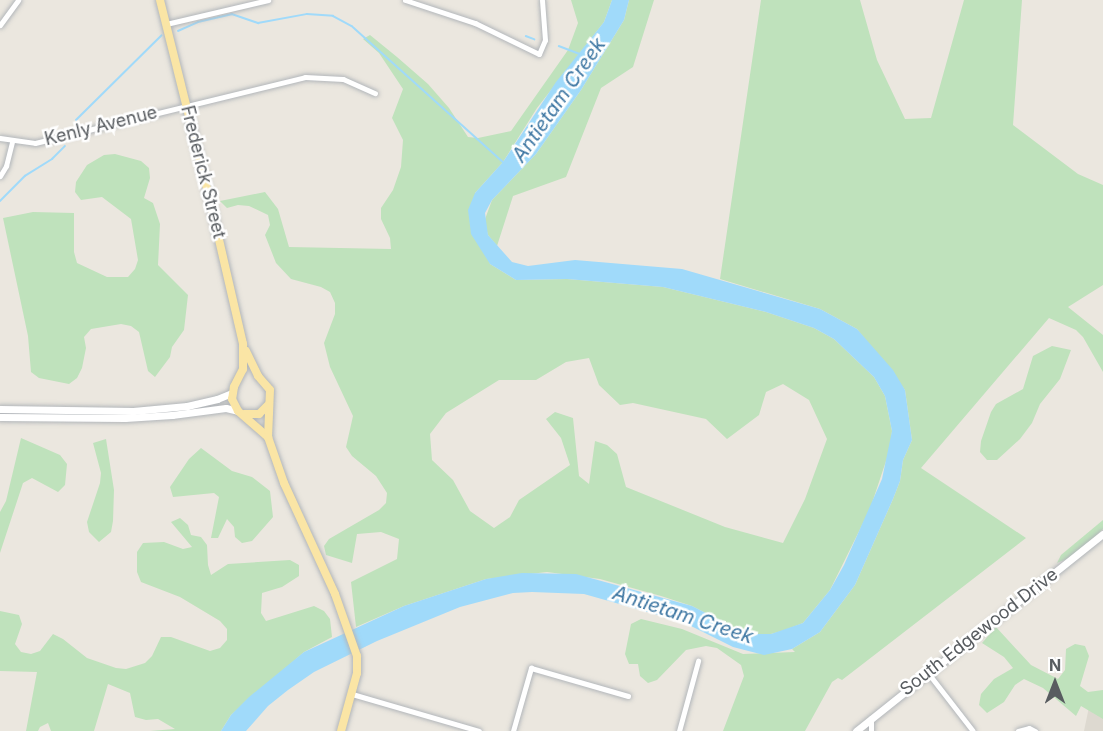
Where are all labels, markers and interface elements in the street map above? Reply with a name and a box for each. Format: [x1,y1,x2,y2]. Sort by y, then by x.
water label: Antietam Creek [507,33,611,167]
street label: Kenly Avenue [42,102,160,150]
street label: Frederick Street [176,103,230,241]
street label: South Edgewood Drive [896,564,1062,700]
water label: Antietam Creek [610,581,756,649]
north arrow [1025,653,1085,713]
text: N [1049,655,1061,675]

